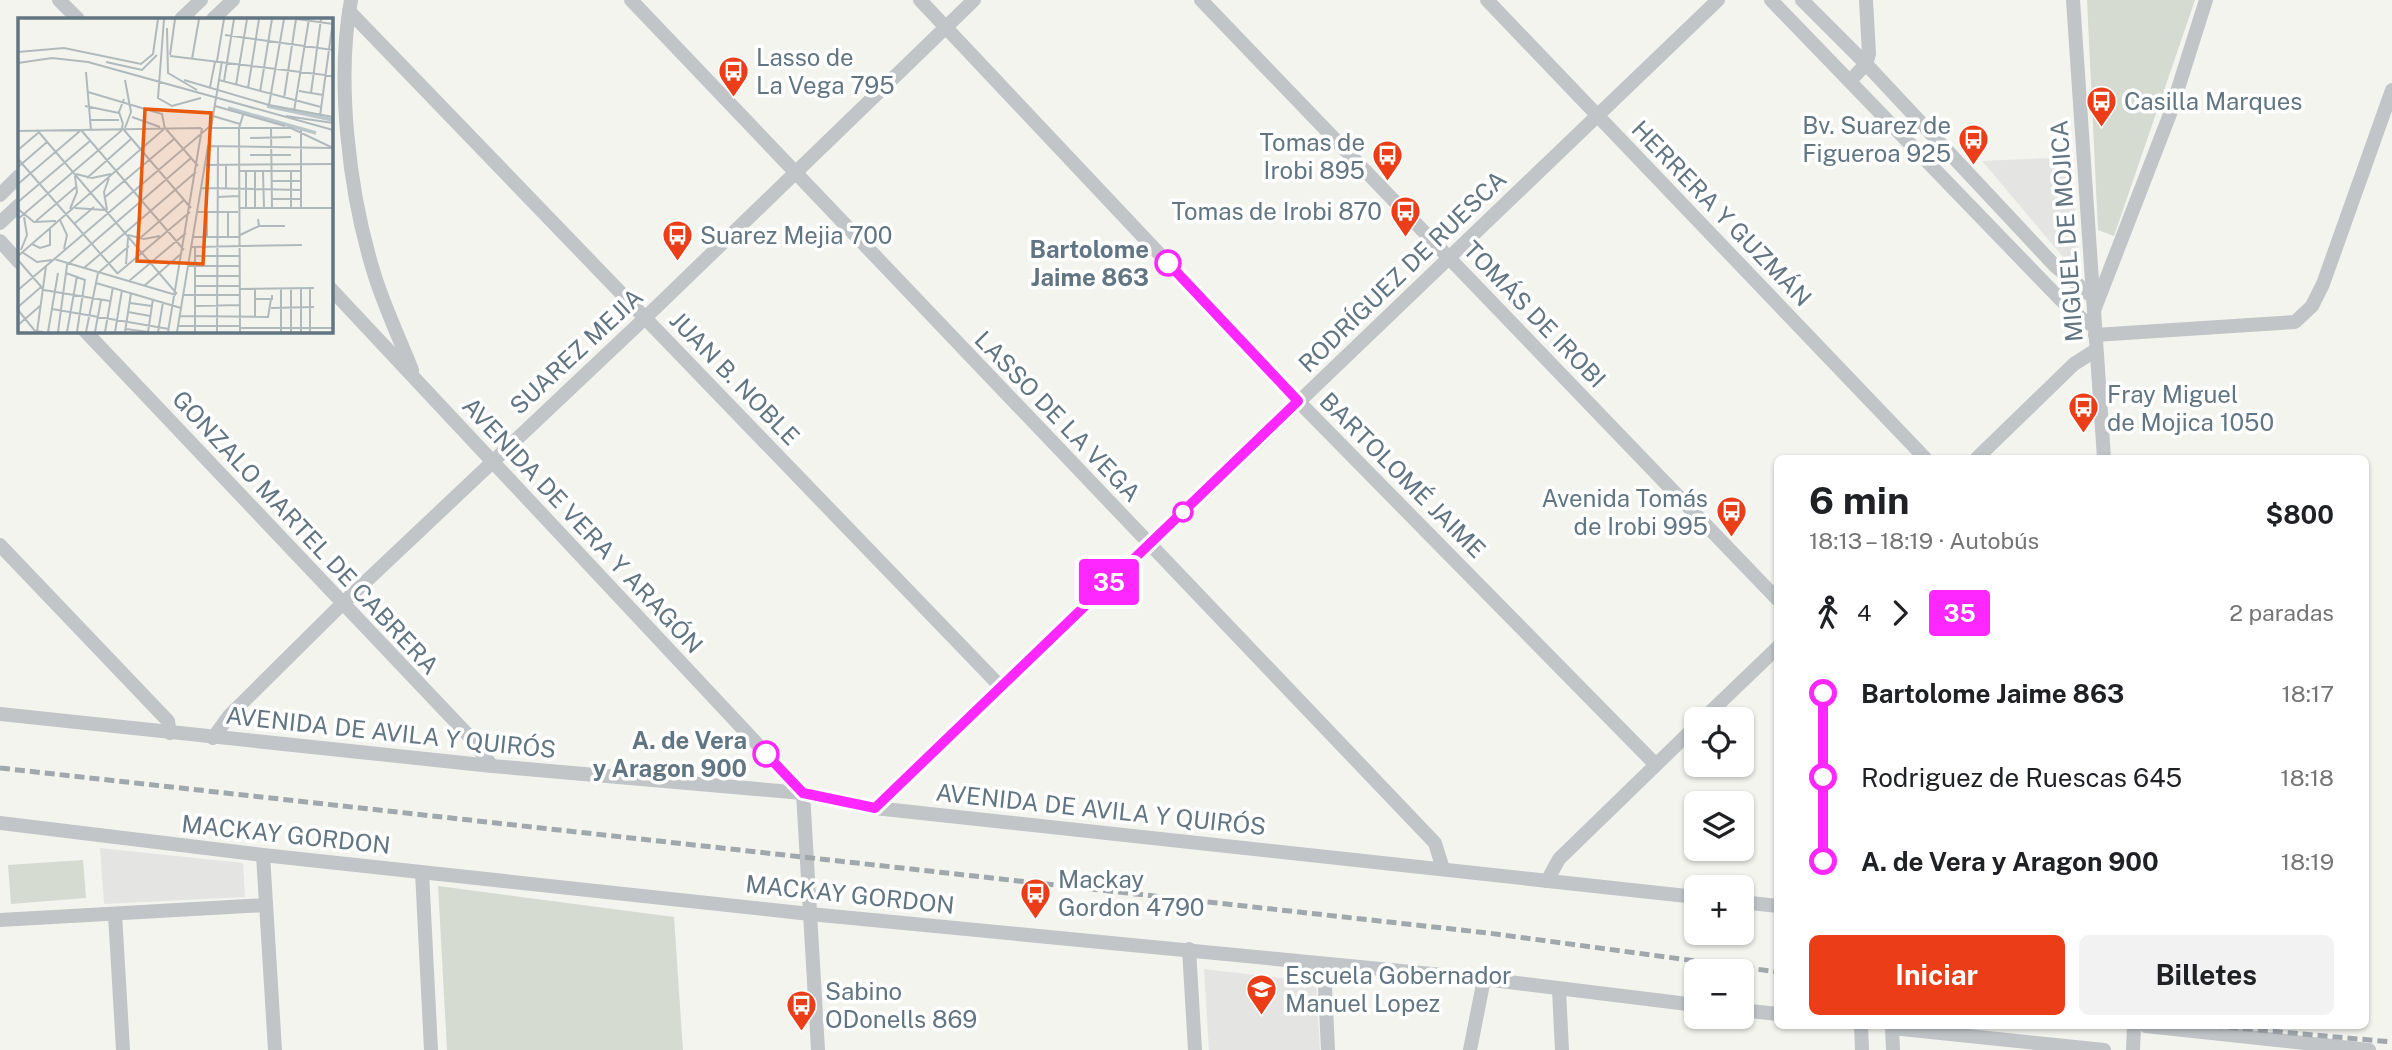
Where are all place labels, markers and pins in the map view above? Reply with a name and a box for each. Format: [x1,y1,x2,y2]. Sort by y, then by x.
place label: Lasso de La Vega 795 [756,43,895,99]
bus stop icon: Lasso de La Vega 795 [716,54,750,98]
bus stop icon: Casilla Marques [2084,84,2118,128]
place label: Casilla Marques [2124,87,2302,115]
place label: Bv. Suarez de Figueroa 925 [1802,111,1951,167]
bus stop icon: Bv. Suarez de Figueroa 925 [1957,122,1991,166]
place label: Tomas de Irobi 895 [1259,128,1365,184]
bus stop icon: Tomas de Irobi 895 [1371,139,1405,183]
bus stop icon: Tomas de Irobi 870 [1388,194,1422,238]
place label: Tomas de Irobi 870 [1171,197,1382,225]
bus stop icon: Suarez Mejia 700 [660,218,694,262]
place label: Suarez Mejia 700 [700,221,893,249]
place label: Bartolome Jaime 863 [1029,235,1149,291]
marker: Bartolome Jaime 863 [1155,250,1181,276]
place label: Fray Miguel de Mojica 1050 [2107,380,2274,436]
bus stop icon: Fray Miguel de Mojica 1050 [2067,391,2101,435]
place label: Avenida Tomás de Irobi 995 [1542,484,1708,540]
bus stop icon: Avenida Tomás de Irobi 995 [1714,495,1748,539]
unlabelled marker [1173,502,1193,522]
place label: A. de Vera y Aragon 900 [593,726,747,782]
marker: A. de Vera y Aragon 900 [753,741,779,767]
place label: Mackay Gordon 4790 [1058,865,1204,921]
bus stop icon: Mackay Gordon 4790 [1018,876,1052,920]
place label: Escuela Gobernador Manuel Lopez [1285,961,1511,1017]
school or university icon: Escuela Gobernador Manuel Lopez [1245,972,1279,1016]
place label: Sabino ODonells 869 [825,977,977,1033]
bus stop icon: Sabino ODonells 869 [785,988,819,1032]

